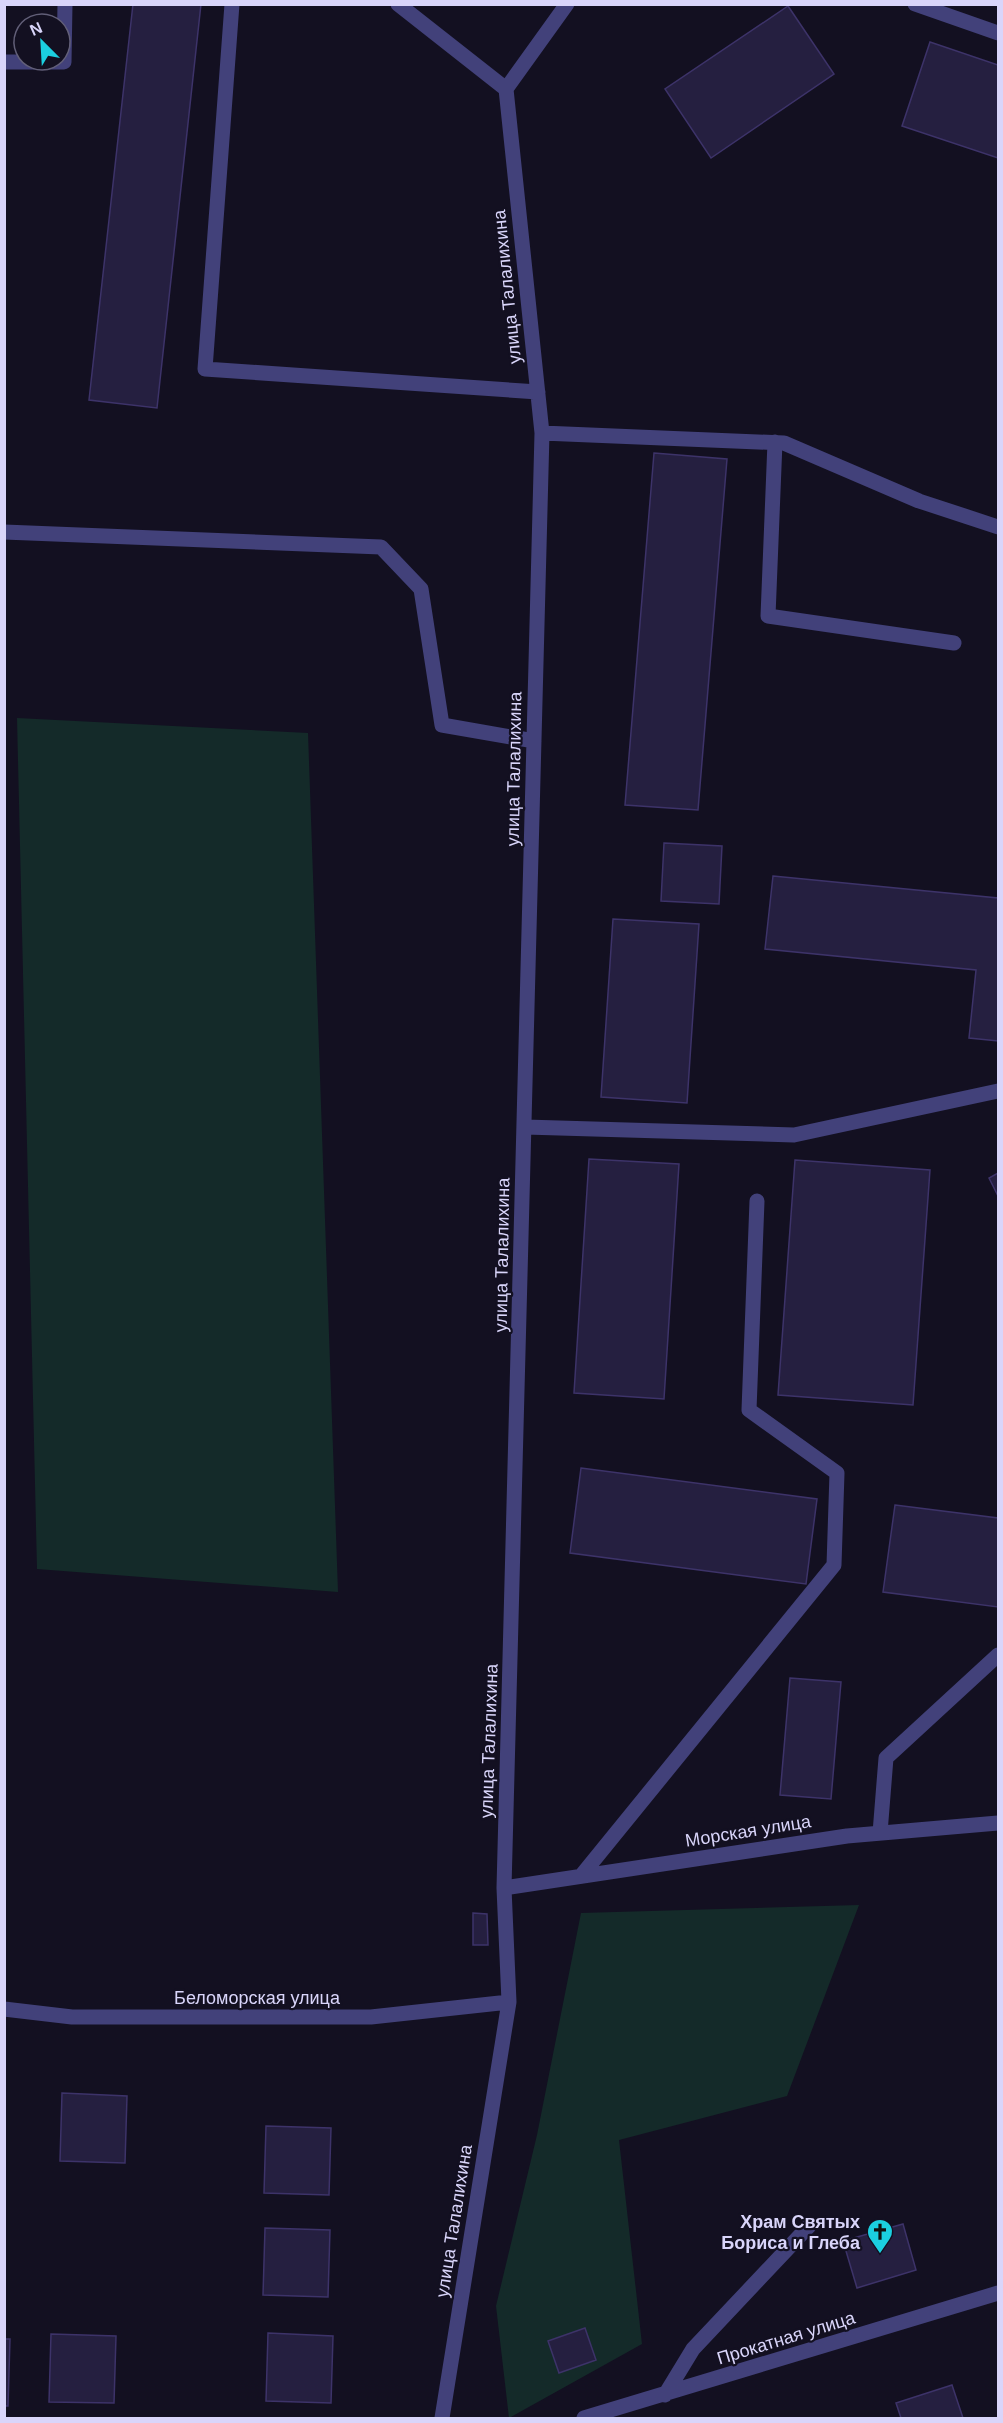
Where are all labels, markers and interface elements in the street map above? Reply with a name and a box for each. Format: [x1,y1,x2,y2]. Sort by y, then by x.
north arrow [12,12,72,72]
text: N [27,19,45,39]
street label: улица Талалихина [489,208,525,365]
street label: улица Талалихина [503,690,525,847]
street label: улица Талалихина [491,1176,513,1333]
street label: улица Талалихина [476,1662,502,1819]
street label: Морская улица [684,1811,813,1851]
street label: Беломорская улица [174,1988,341,2008]
street label: улица Талалихина [432,2142,476,2299]
place label: Храм Святых Бориса и Глеба [721,2212,861,2253]
church icon: Храм Святых Бориса и Глеба [865,2217,895,2255]
street label: Прокатная улица [715,2307,858,2369]

